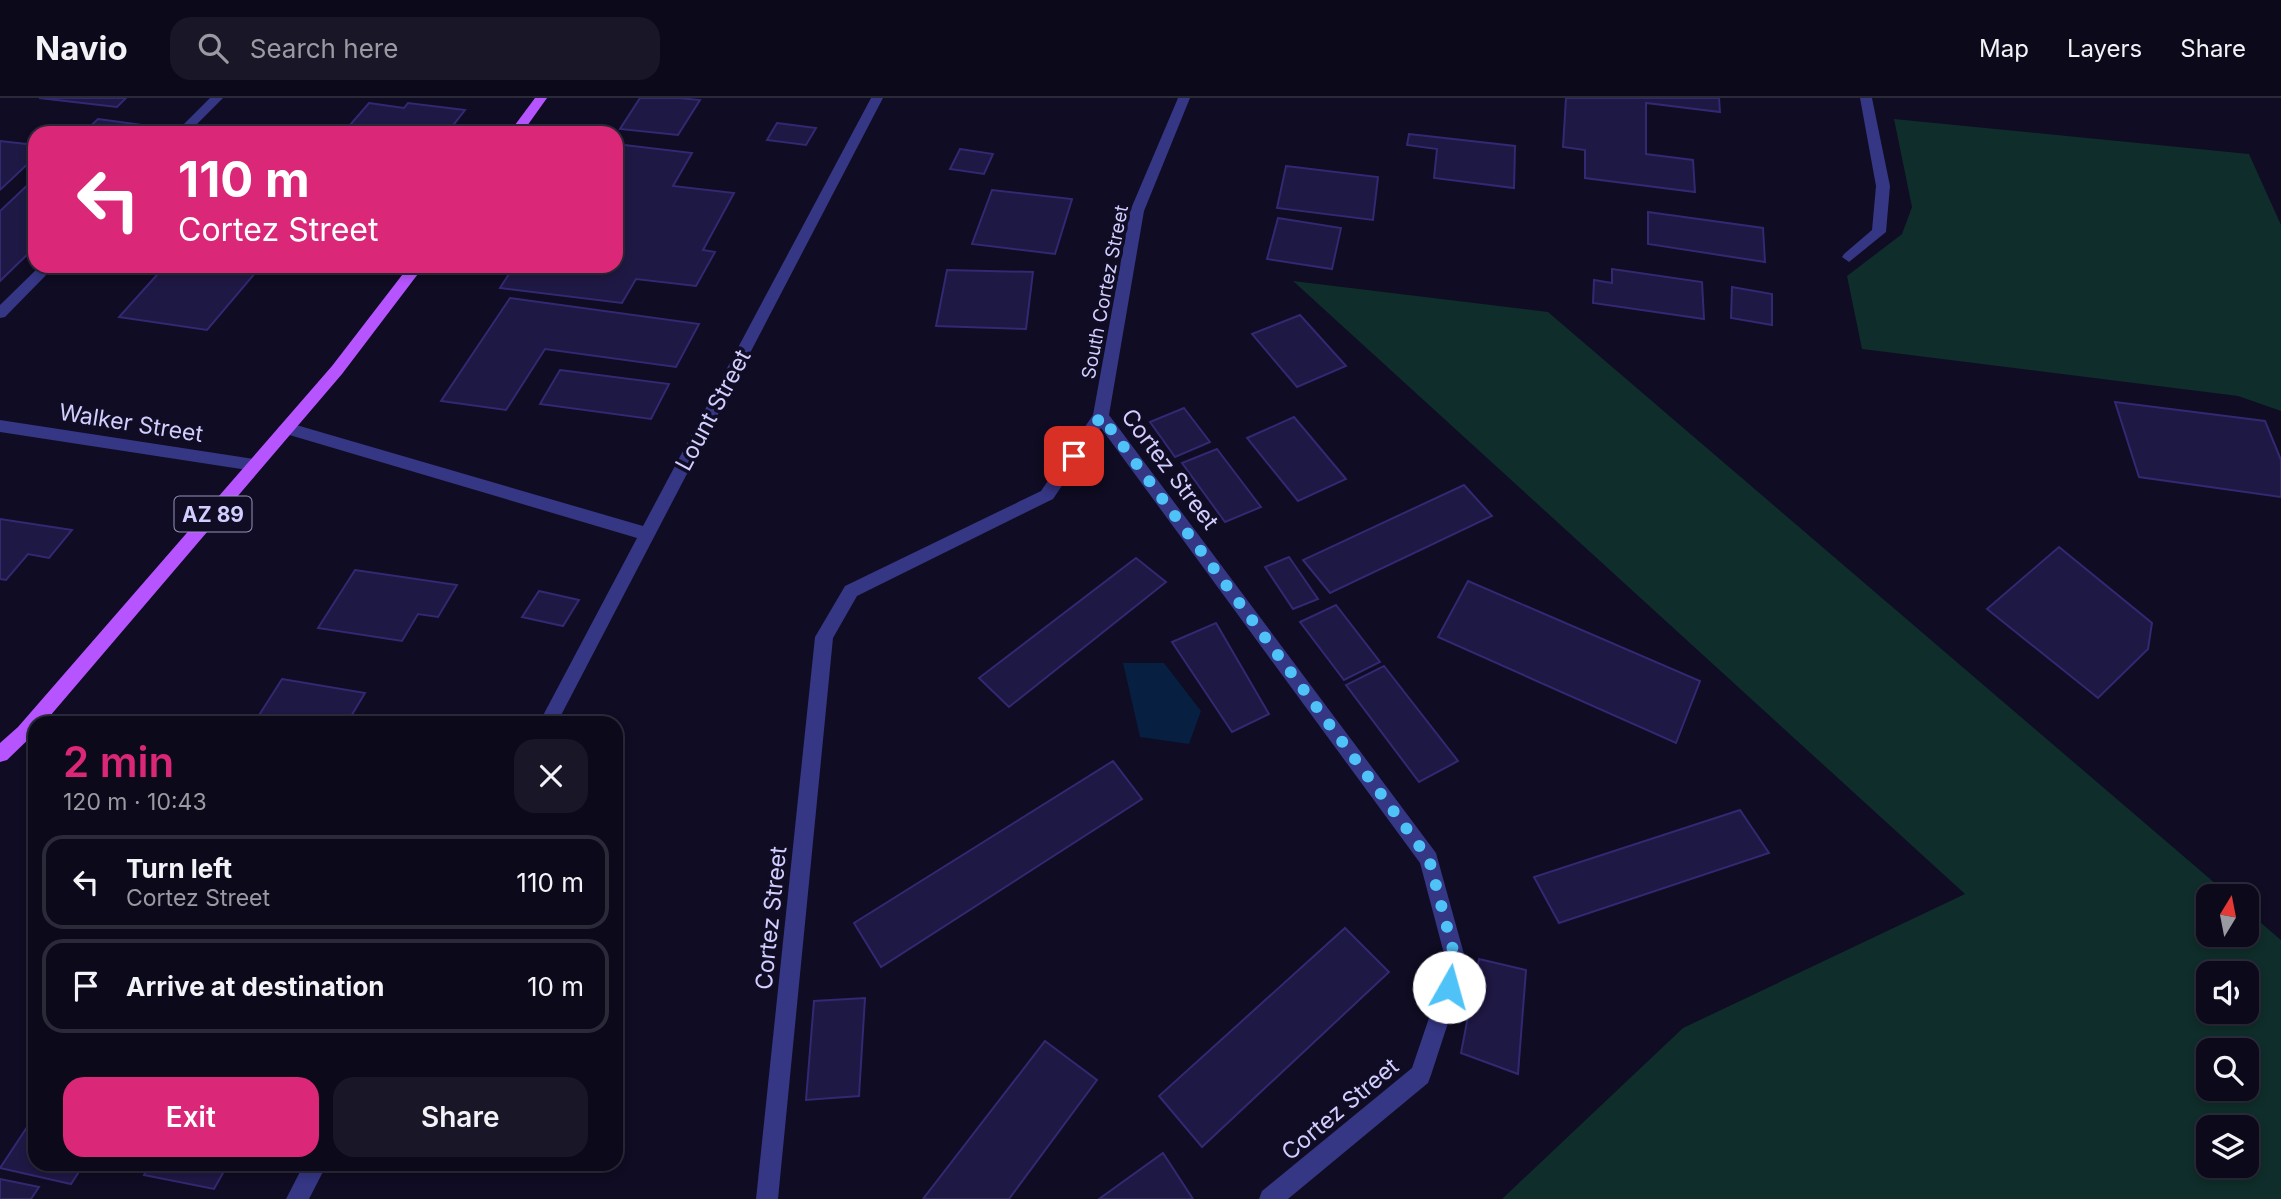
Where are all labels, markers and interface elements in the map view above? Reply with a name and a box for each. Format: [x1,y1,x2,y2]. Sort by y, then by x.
search box [170,17,660,80]
text: Navio [35,28,128,68]
icon: search [194,29,232,67]
text: Search here [250,33,398,64]
text: Map [1979,34,2029,63]
text: Layers [2067,34,2142,63]
text: Share [2180,34,2246,63]
text: 110 m [178,150,310,209]
icon: left [63,154,154,245]
street label: South Cortez Street [1077,203,1133,381]
text: Cortez Street [178,210,378,249]
street label: Lount Street [669,344,757,475]
street label: Walker Street [57,398,206,448]
street label: Cortez Street [1115,403,1225,535]
pin [1044,426,1104,486]
icon: arrive [1055,437,1093,475]
road number: AZ 89 [174,496,252,532]
text: 2 min [63,736,174,787]
button: close [514,739,588,813]
text: 120 m · 10:43 [63,788,207,816]
street label: Cortez Street [750,844,793,991]
text: Turn left [126,853,232,884]
icon: left [67,863,105,901]
text: 110 m [516,867,584,898]
text: Cortez Street [126,884,270,912]
north arrow [2196,884,2259,947]
map controls [2196,884,2259,1178]
position arrow [1412,950,1486,1024]
button: sound [2196,961,2259,1024]
icon: arrive [67,967,105,1005]
text: Arrive at destination [126,971,385,1002]
text: 10 m [527,971,584,1002]
button: search [2196,1038,2259,1101]
street label: Cortez Street [1276,1052,1405,1166]
button: Exit [63,1077,319,1157]
button: Share [333,1077,588,1157]
button: layers [2196,1115,2259,1178]

